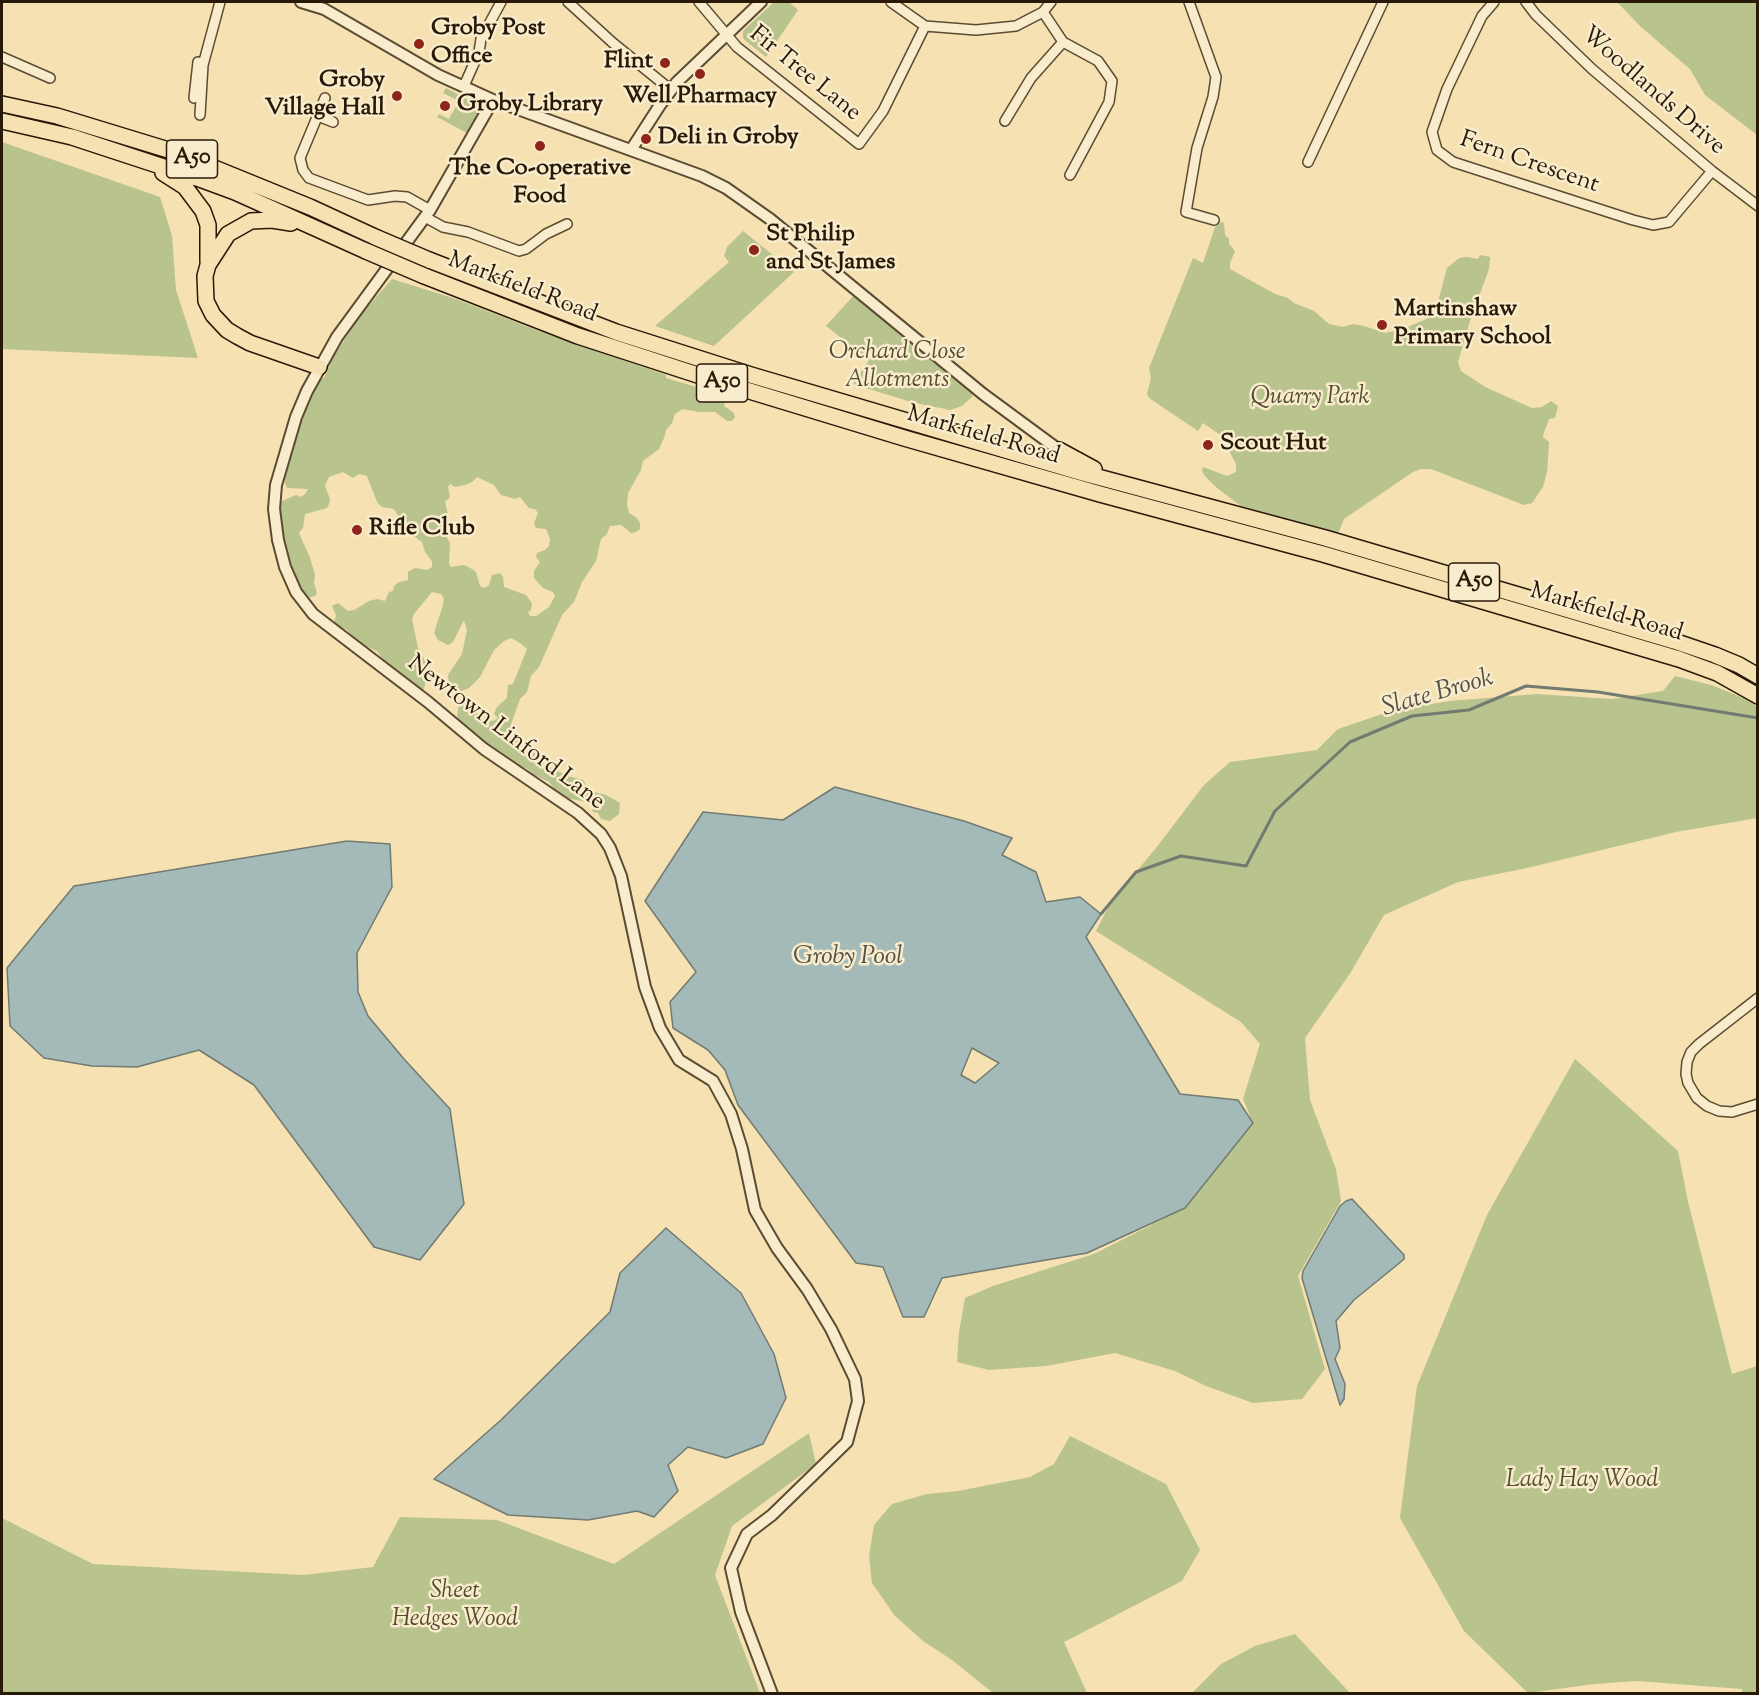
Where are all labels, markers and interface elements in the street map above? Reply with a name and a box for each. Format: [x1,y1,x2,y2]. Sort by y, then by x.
place label: Groby Post Office [431,16,545,72]
street label: Fir Tree Lane [742,21,866,129]
street label: Woodlands Drive [1574,22,1730,162]
marker: Groby Post Office [412,37,426,51]
place label: Flint [604,49,653,77]
marker: Flint [658,56,672,70]
marker: Well Pharmacy [693,67,707,81]
place label: Groby Village Hall [265,68,385,124]
place label: Well Pharmacy [623,84,777,112]
marker: Groby Village Hall [390,89,404,103]
place label: Groby Library [457,92,603,120]
marker: Groby Library [438,99,452,113]
place label: Deli in Groby [658,125,799,153]
street label: Fern Crescent [1456,127,1602,201]
marker: Deli in Groby [639,132,653,146]
marker: The Co-operative Food [533,139,547,153]
road number: A50 [166,140,218,178]
place label: The Co-operative Food [449,156,631,212]
place label: St Philip and St James [766,222,896,278]
marker: St Philip and St James [747,243,761,257]
street label: Markfield Road [443,247,601,331]
place label: Martinshaw Primary School [1394,297,1551,353]
marker: Martinshaw Primary School [1375,318,1389,332]
park label: Orchard Close Allotments [829,340,965,396]
road number: A50 [696,364,748,402]
park label: Quarry Park [1251,385,1369,413]
street label: Markfield Road [903,401,1063,473]
place label: Scout Hut [1220,431,1326,459]
marker: Scout Hut [1201,438,1215,452]
place label: Rifle Club [369,516,475,544]
marker: Rifle Club [350,523,364,537]
road number: A50 [1448,563,1500,601]
street label: Markfield Road [1526,578,1686,650]
street label: Newtown Linford Lane [400,650,610,818]
water label: Slate Brook [1379,664,1497,726]
water label: Groby Pool [793,943,903,975]
park label: Lady Hay Wood [1506,1468,1658,1496]
park label: Sheet Hedges Wood [392,1579,518,1635]

